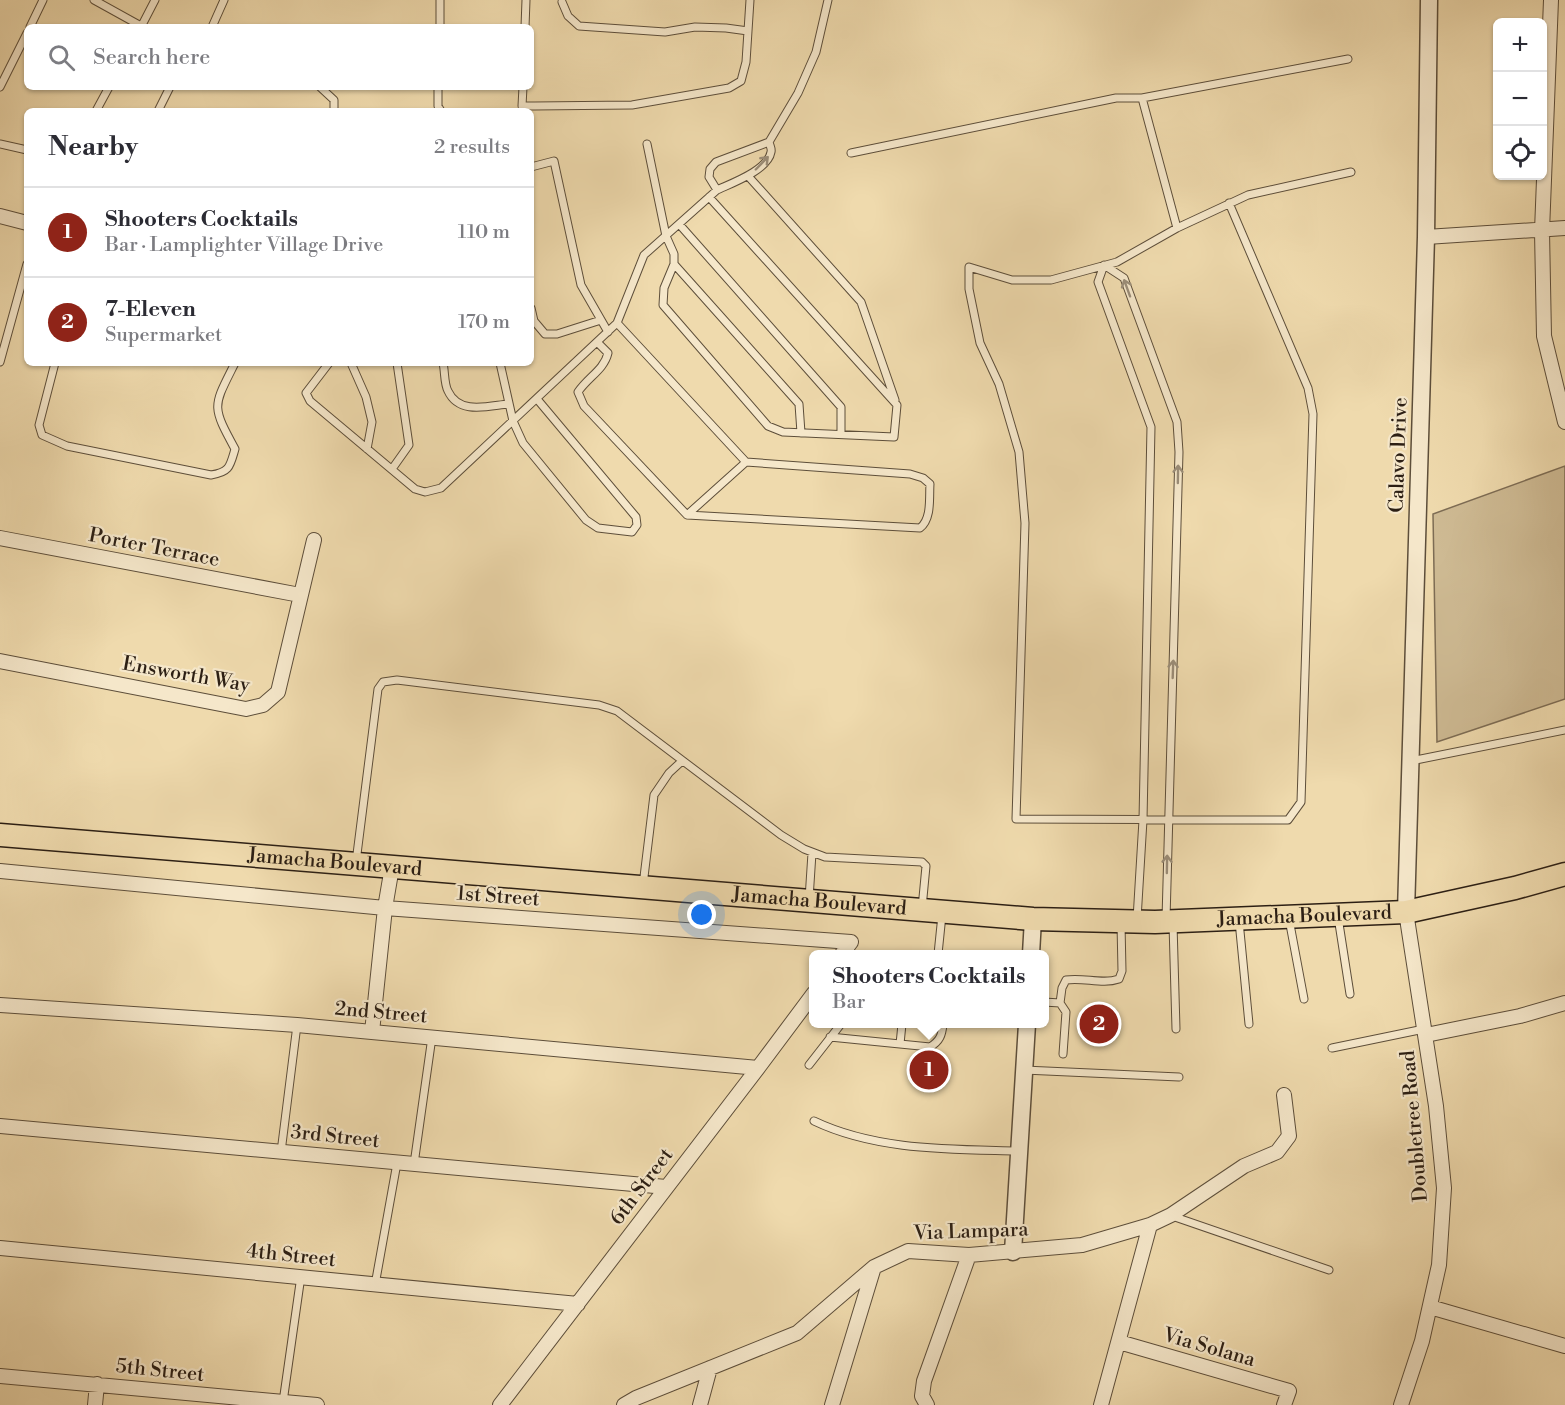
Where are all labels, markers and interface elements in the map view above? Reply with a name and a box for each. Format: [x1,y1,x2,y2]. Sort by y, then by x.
map controls [1493,18,1547,180]
button: + [1493,18,1547,72]
search box [24,24,534,90]
icon: search [45,41,78,74]
text: Search here [93,44,210,71]
button: − [1493,72,1547,126]
button: locate [1493,126,1547,180]
text: Nearby [48,131,138,163]
text: 2 results [434,135,510,160]
one-way arrow [755,156,769,171]
text: Shooters Cocktails [105,206,298,233]
text: 1 [63,220,72,245]
text: 110 m [458,220,510,245]
text: Bar · Lamplighter Village Drive [105,233,383,258]
one-way arrow [1121,279,1132,297]
text: 7-Eleven [105,296,196,323]
text: 2 [61,310,74,335]
text: 170 m [458,310,510,335]
text: Supermarket [105,323,222,348]
street label: Calavo Drive [1384,397,1414,513]
one-way arrow [1172,464,1184,484]
street label: Porter Terrace [86,523,222,573]
street label: Ensworth Way [120,652,252,699]
one-way arrow [1167,659,1178,679]
street label: Jamacha Boulevard [246,843,424,882]
one-way arrow [1161,854,1172,874]
street label: 1st Street [456,882,540,912]
street label: Jamacha Boulevard [730,882,908,921]
your location [687,900,716,929]
street label: Jamacha Boulevard [1216,900,1393,932]
popup [809,950,1049,1028]
text: Shooters Cocktails [832,963,1026,990]
text: Bar [832,990,865,1015]
street label: 2nd Street [334,996,428,1030]
pin: 2 [1080,1002,1118,1046]
pin: 1 [910,1048,948,1092]
street label: Doubletree Road [1396,1049,1434,1203]
street label: 3rd Street [289,1120,381,1154]
street label: 6th Street [605,1144,679,1230]
street label: Via Lampara [912,1217,1030,1247]
street label: 4th Street [245,1239,337,1273]
street label: Via Solana [1159,1323,1259,1373]
street label: 5th Street [115,1354,205,1388]

